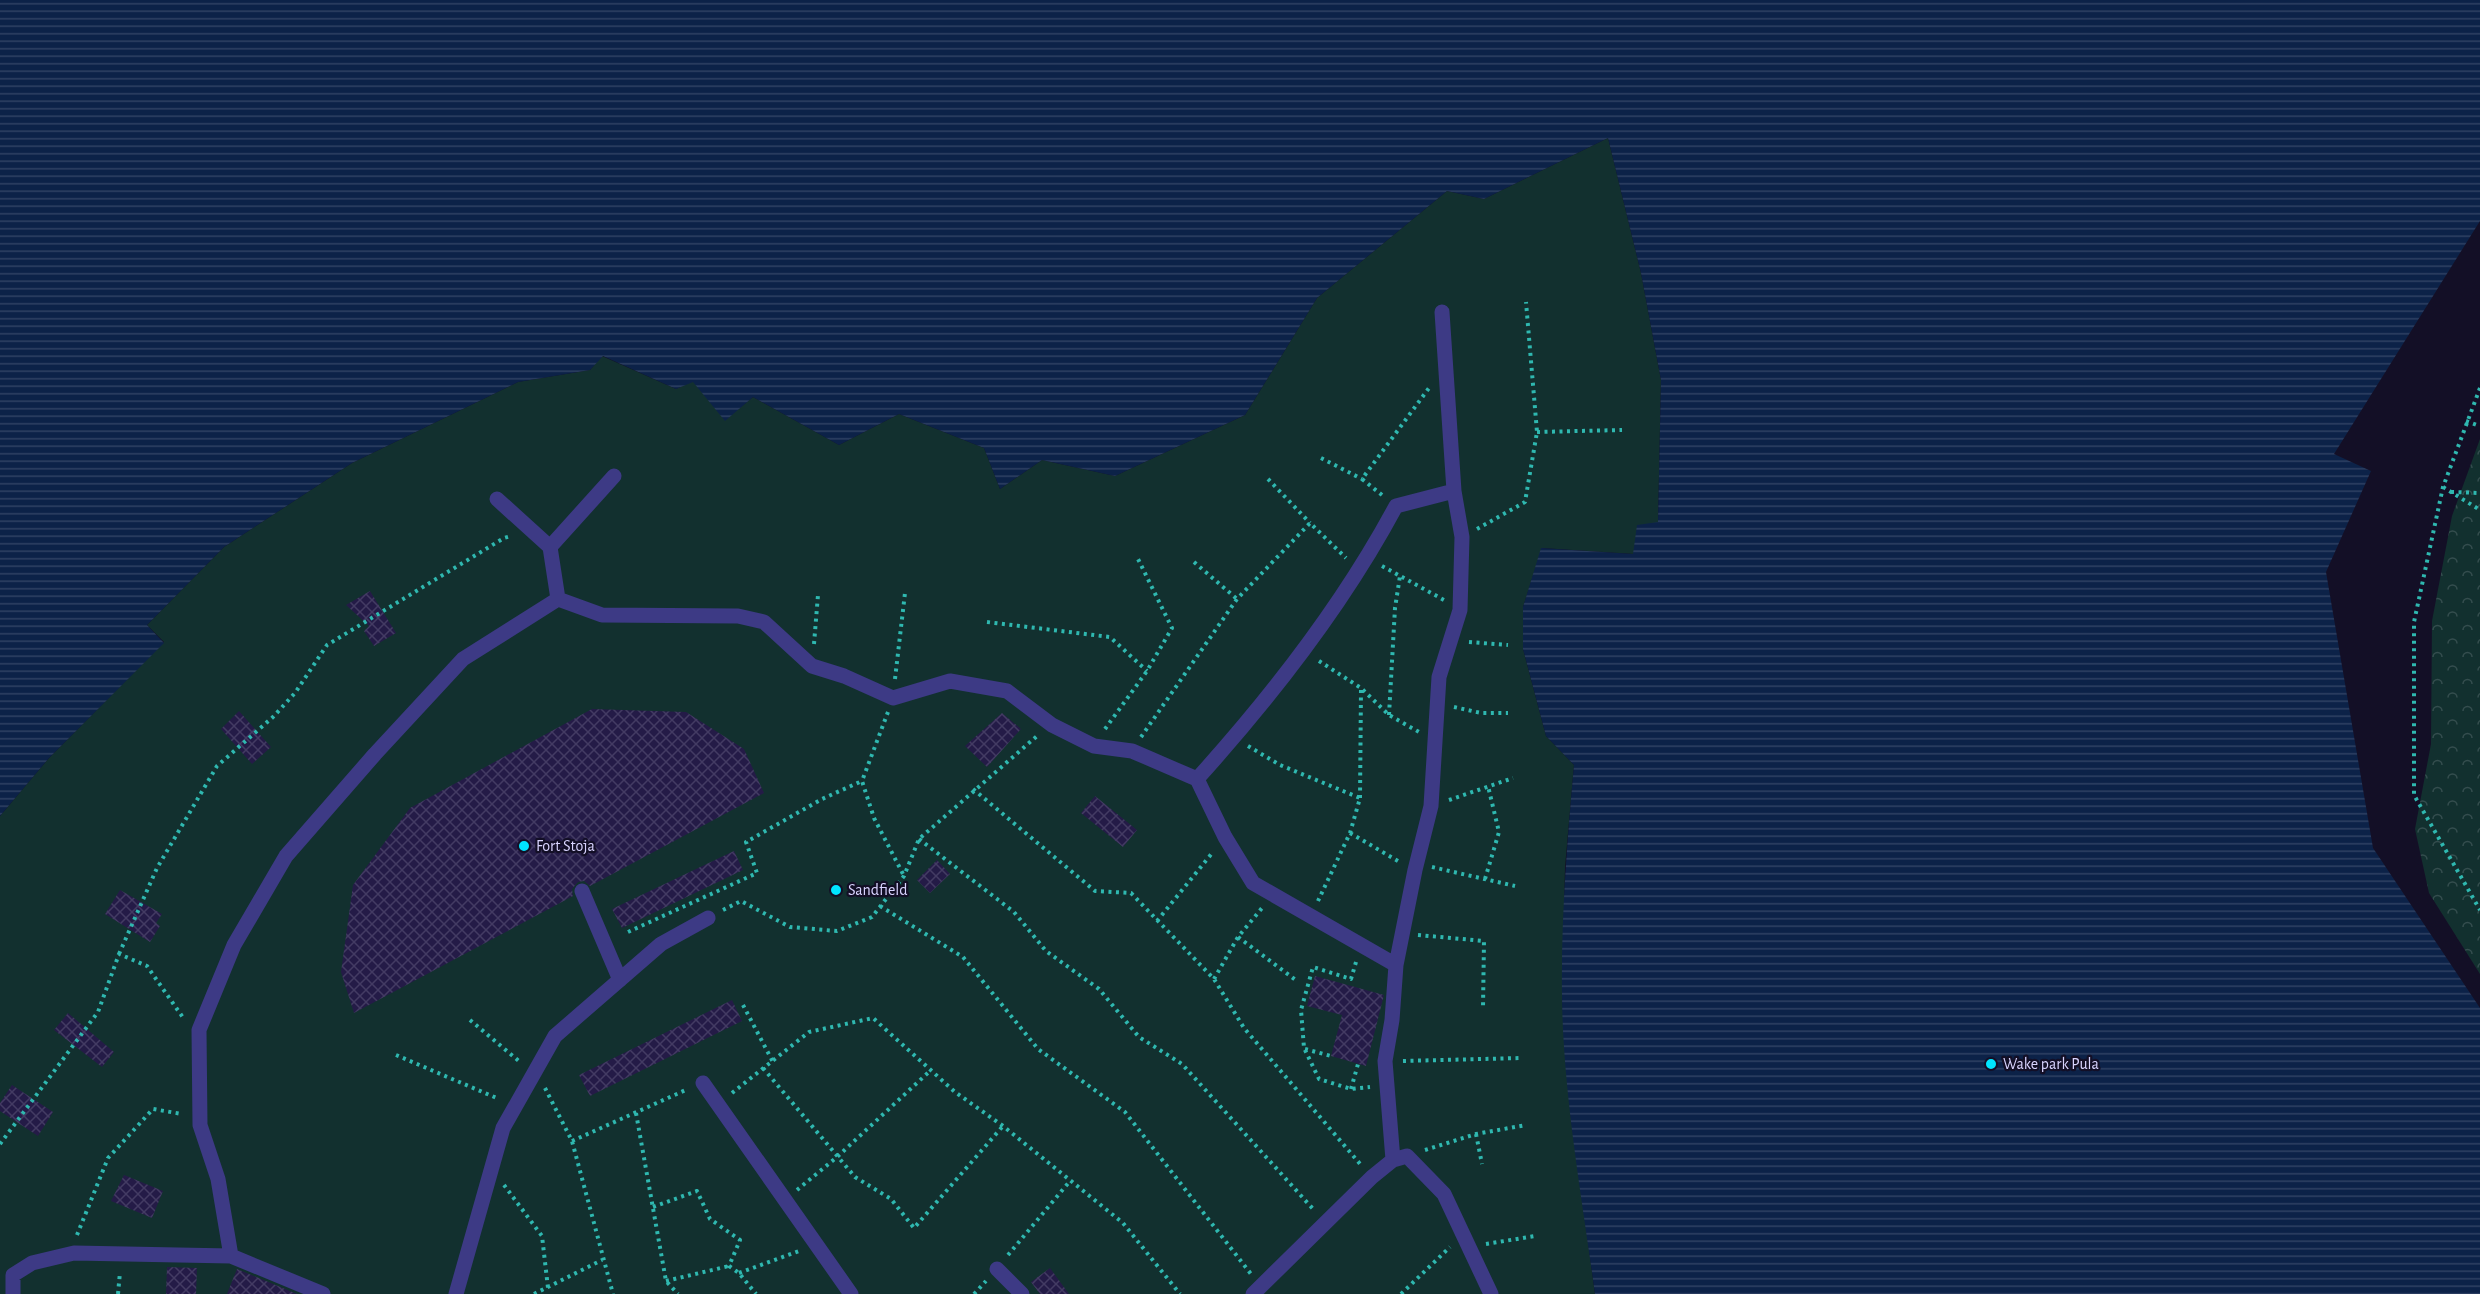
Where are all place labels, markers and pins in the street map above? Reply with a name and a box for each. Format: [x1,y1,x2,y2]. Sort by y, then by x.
place label: Fort Stoja [536,838,595,855]
marker: Fort Stoja [517,839,531,853]
place label: Sandfield [848,882,908,898]
marker: Sandfield [829,883,843,897]
place label: Wake park Pula [2003,1056,2099,1072]
marker: Wake park Pula [1984,1057,1998,1071]

